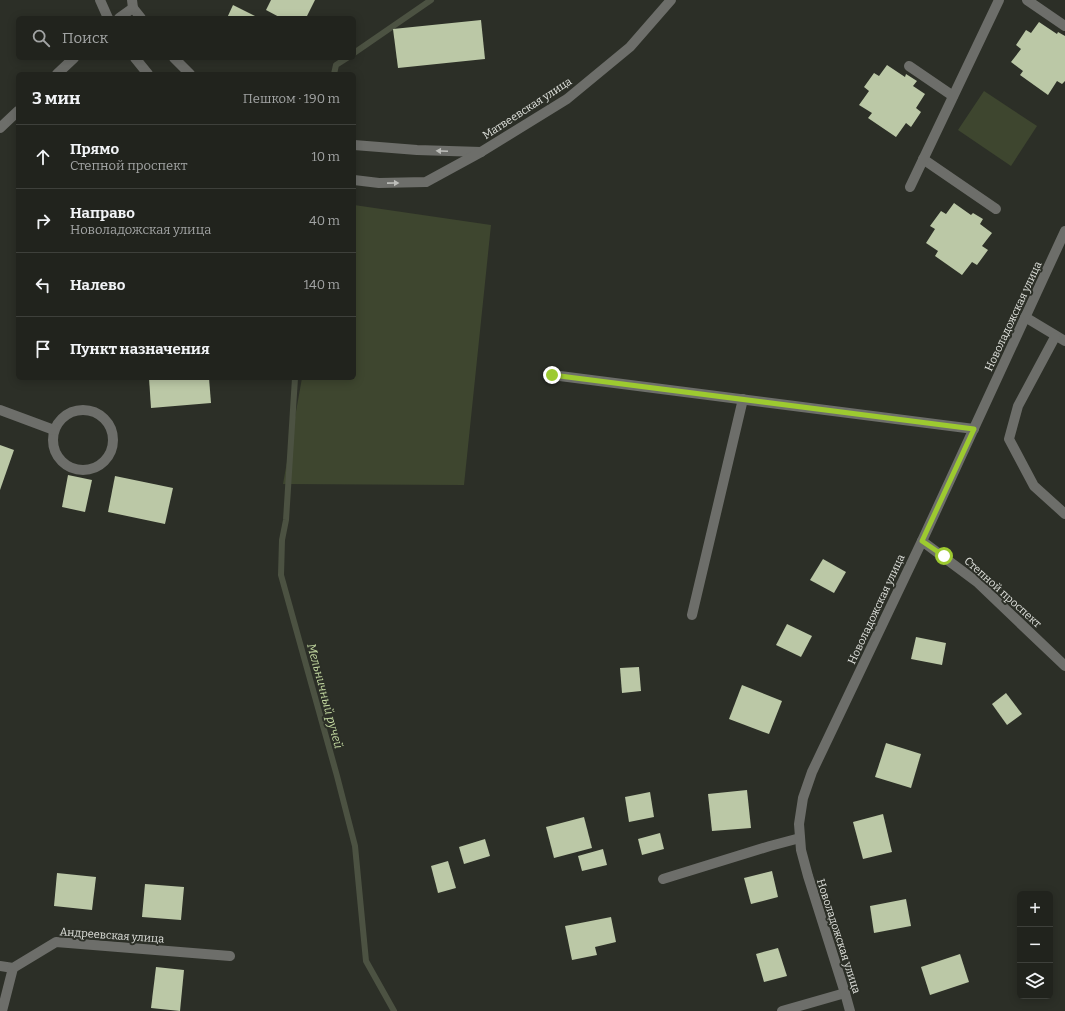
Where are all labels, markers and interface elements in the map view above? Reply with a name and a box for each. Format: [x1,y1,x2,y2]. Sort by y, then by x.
search box [16,16,356,60]
icon: search [30,27,52,49]
text: Поиск [62,29,108,47]
street label: Матвеевская улица [480,75,574,142]
text: 3 мин [32,88,80,109]
text: Пешком · 190 m [243,91,340,106]
text: Прямо [70,140,119,158]
icon: ahead [32,146,54,168]
one-way arrow [435,148,448,154]
text: 10 m [311,149,340,164]
text: Степной проспект [70,158,187,173]
one-way arrow [387,180,400,186]
text: Направо [70,204,135,222]
icon: right [32,210,54,232]
text: 40 m [309,213,340,228]
text: Новоладожская улица [70,222,211,237]
street label: Новоладожская улица [982,259,1045,373]
icon: left [32,274,54,296]
text: Налево [70,276,125,294]
text: 140 m [304,277,340,292]
icon: arrive [32,338,54,360]
text: Пункт назначения [70,340,210,358]
route end [543,366,561,384]
route start [935,547,953,565]
street label: Новоладожская улица [845,552,908,666]
street label: Степной проспект [961,554,1044,631]
water label: Мельничный ручей [304,642,346,750]
street label: Новоладожская улица [814,877,863,995]
map controls [1017,891,1053,999]
button: + [1017,891,1053,927]
street label: Андреевская улица [59,925,165,946]
button: − [1017,927,1053,963]
button: layers [1017,963,1053,999]

